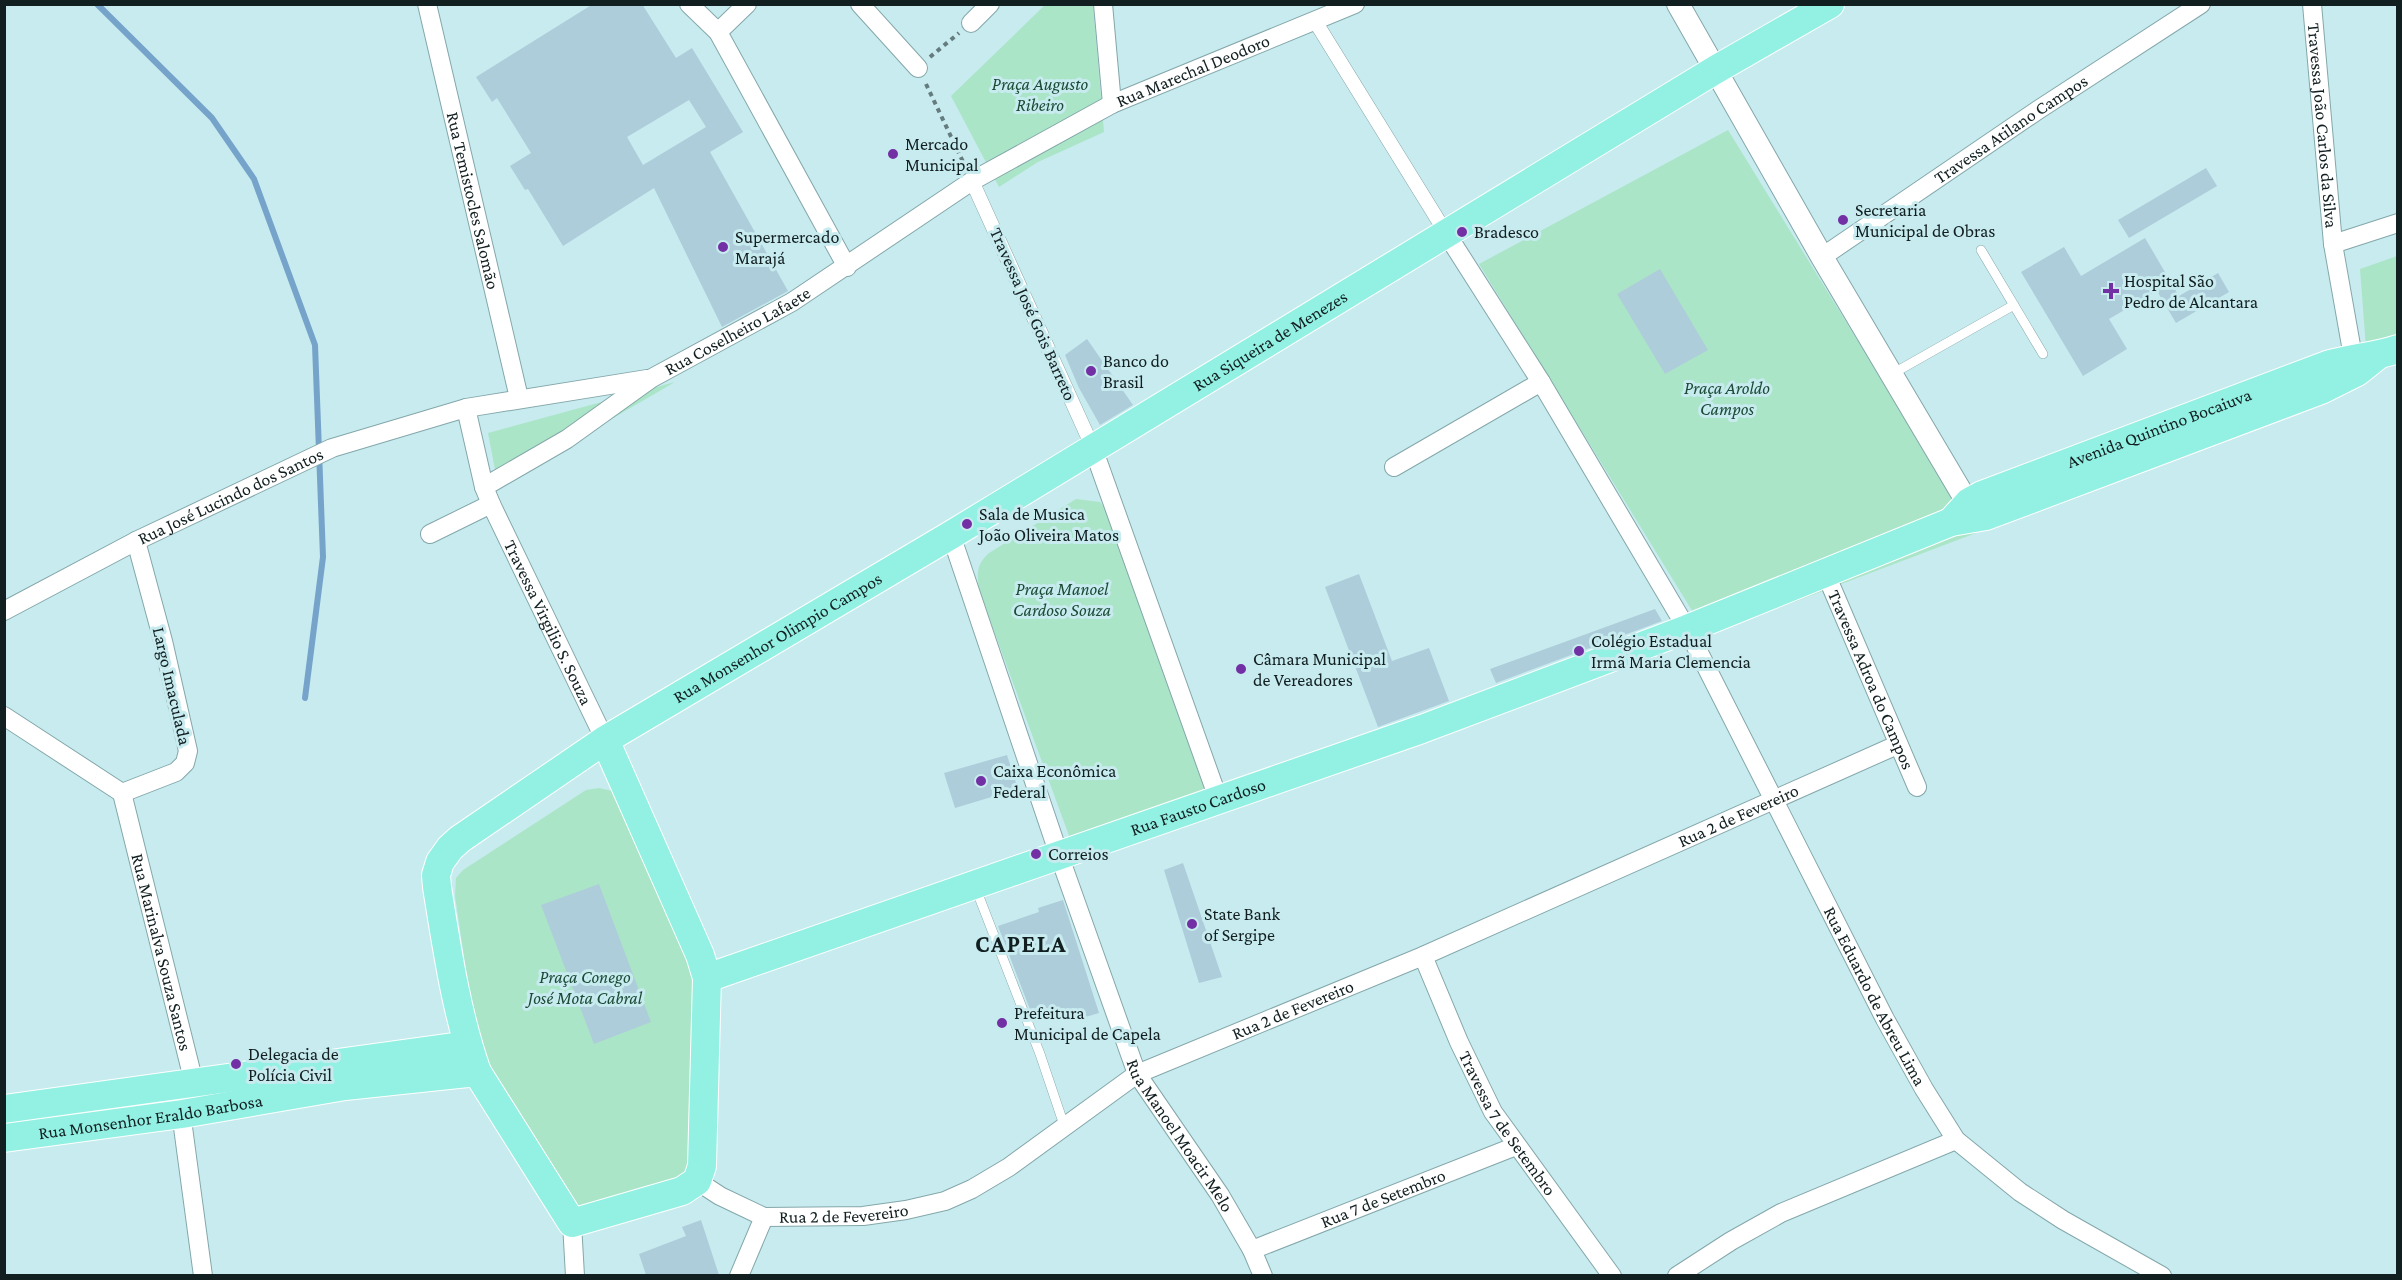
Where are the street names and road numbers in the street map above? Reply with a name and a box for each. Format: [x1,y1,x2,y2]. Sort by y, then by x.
street label: Travessa João Carlos da Silva [2304,22,2342,229]
street label: Rua Marechal Deodoro [1113,30,1273,111]
street label: Travessa Atilano Campos [1930,71,2091,188]
street label: Rua Temistocles Salomão [443,110,503,292]
street label: Travessa José Gois Barreto [986,224,1080,404]
street label: Rua Coselheiro Lafaete [661,283,814,379]
street label: Rua Siqueira de Menezes [1189,286,1351,395]
street label: Avenida Quintino Bocaiuva [2064,384,2254,472]
street label: Rua José Lucindo dos Santos [135,444,326,549]
street label: Travessa Virgilio S. Souza [500,537,597,708]
street label: Rua Monsenhor Olimpio Campos [670,568,885,707]
street label: Travessa Adroa do Campos [1824,587,1918,772]
street label: Largo Imaculada [149,625,195,747]
street label: Rua Fausto Cardoso [1128,774,1268,840]
street label: Rua 2 de Fevereiro [1675,780,1802,851]
street label: Rua Marinalva Souza Santos [127,851,196,1053]
street label: Rua Eduardo de Abreu Lima [1820,903,1930,1089]
street label: Rua 2 de Fevereiro [1229,976,1357,1044]
street label: Travessa 7 de Setembro [1455,1048,1560,1199]
street label: Rua Manoel Moacir Melo [1123,1056,1238,1216]
street label: Rua Monsenhor Eraldo Barbosa [37,1090,264,1143]
street label: Rua 7 de Setembro [1318,1165,1448,1232]
street label: Rua 2 de Fevereiro [779,1200,910,1227]

